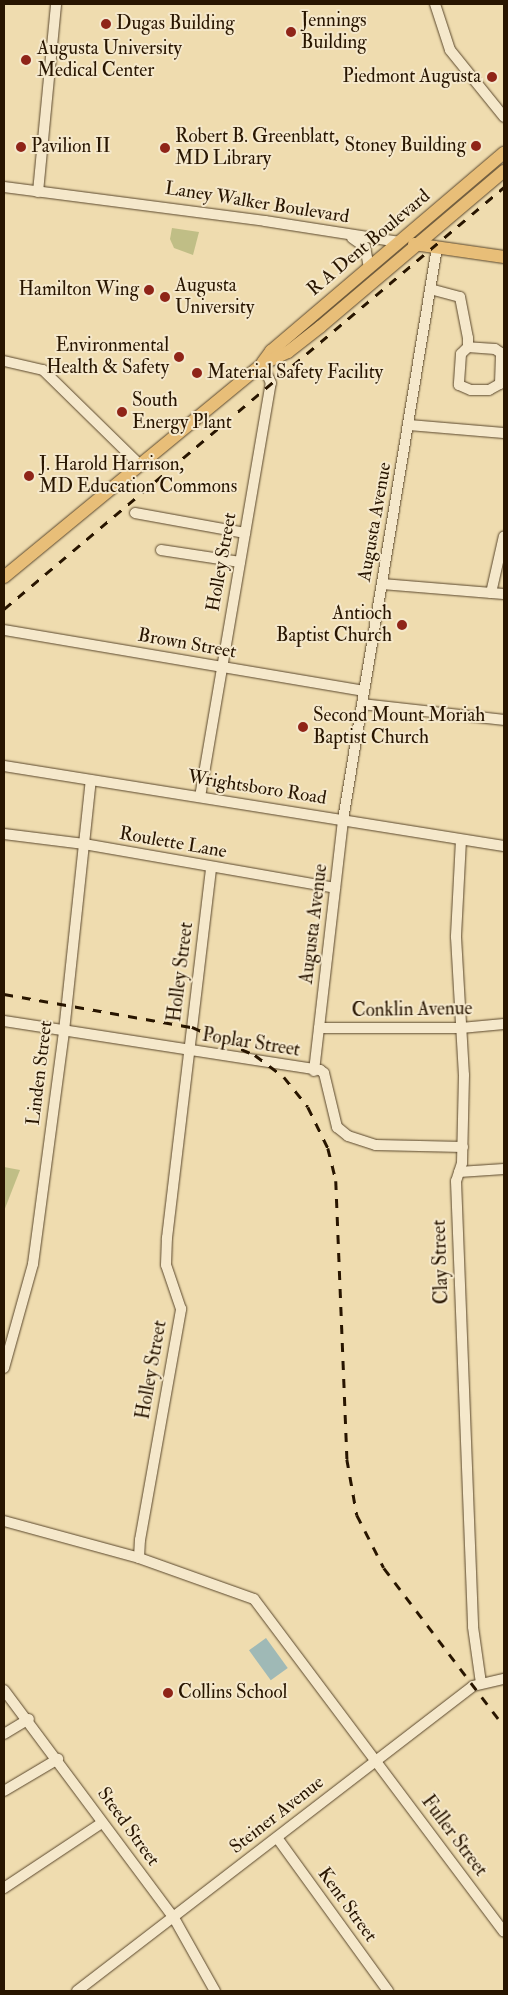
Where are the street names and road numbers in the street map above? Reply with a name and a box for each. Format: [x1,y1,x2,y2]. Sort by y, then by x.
street label: Laney Walker Boulevard [163,177,351,229]
street label: R A Dent Boulevard [303,185,435,301]
street label: Augusta Avenue [353,461,397,583]
street label: Holley Street [202,511,242,613]
street label: Brown Street [136,624,238,664]
street label: Wrightsboro Road [186,766,328,810]
street label: Roulette Lane [117,822,229,864]
street label: Augusta Avenue [295,863,333,985]
street label: Holley Street [164,921,198,1023]
street label: Conklin Avenue [351,998,473,1022]
street label: Linden Street [22,1019,58,1127]
street label: Poplar Street [200,1024,302,1062]
street label: Clay Street [428,1219,454,1305]
street label: Holley Street [132,1319,172,1421]
street label: Steiner Avenue [225,1771,329,1859]
street label: Steed Street [92,1783,164,1871]
street label: Fuller Street [416,1791,492,1881]
street label: Kent Street [312,1863,382,1947]

